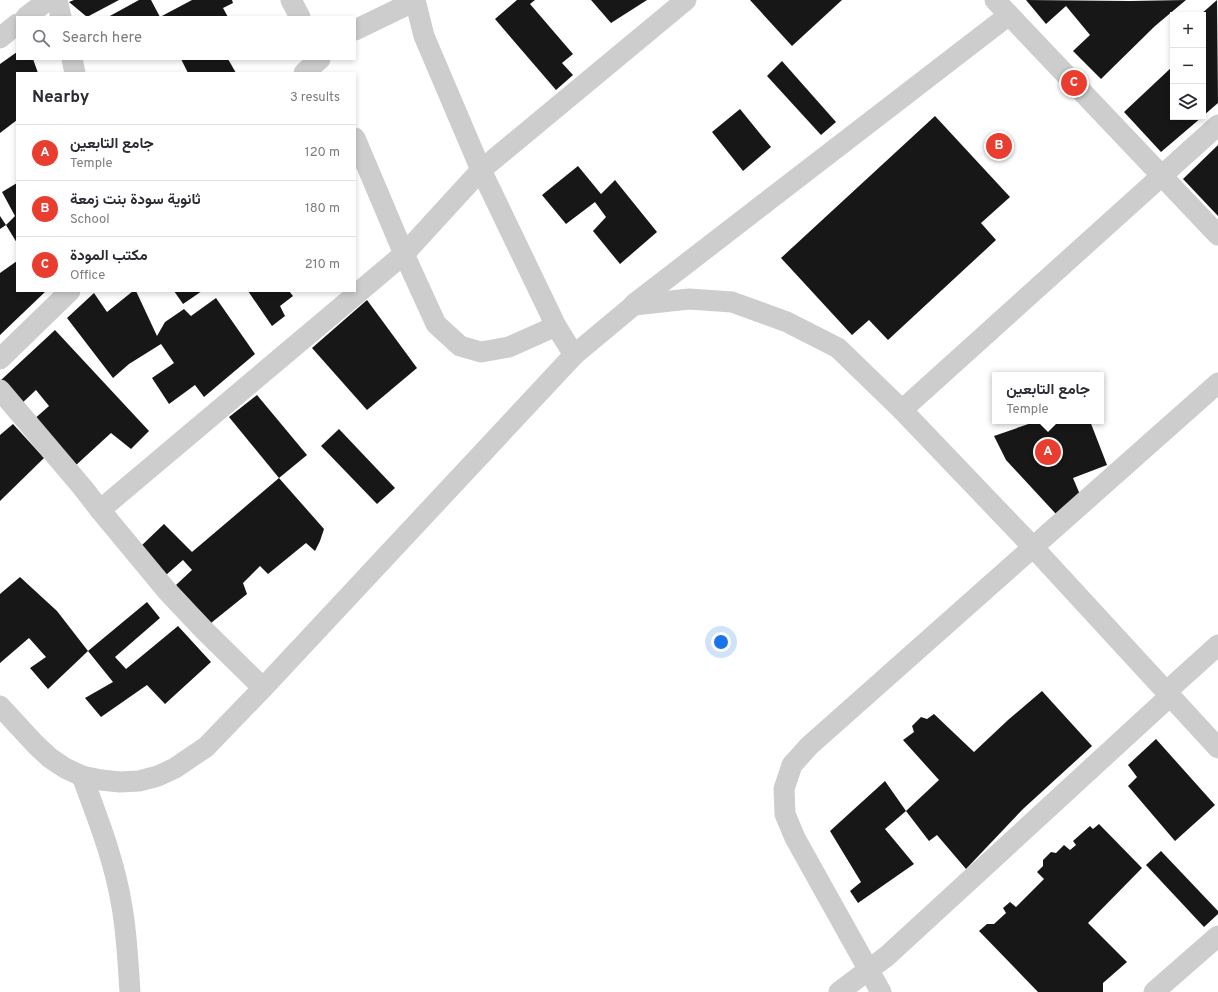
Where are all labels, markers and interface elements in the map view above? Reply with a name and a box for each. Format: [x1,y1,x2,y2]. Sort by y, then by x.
map controls [1170,12,1206,120]
button: + [1170,12,1206,48]
search box [16,16,356,60]
icon: search [30,27,52,49]
text: Search here [62,29,142,48]
button: − [1170,48,1206,84]
pin: C [1061,68,1087,98]
button: layers [1170,84,1206,120]
text: Nearby [32,87,89,109]
text: 3 results [290,90,340,106]
pin: B [986,131,1012,161]
text: جامع التابعين [70,135,154,154]
text: A [40,145,50,161]
text: 120 m [305,145,340,161]
text: Temple [70,156,112,172]
text: ثانوية سودة بنت زمعة [70,191,201,210]
text: B [41,201,49,217]
text: 180 m [305,201,340,217]
text: School [70,212,110,228]
text: مكتب المودة [70,247,148,266]
text: C [41,257,49,273]
text: 210 m [305,257,340,273]
text: Office [70,268,105,284]
popup [992,372,1104,424]
text: جامع التابعين [1006,381,1090,400]
text: Temple [1006,402,1049,418]
pin: A [1035,437,1061,467]
your location [711,632,731,652]

